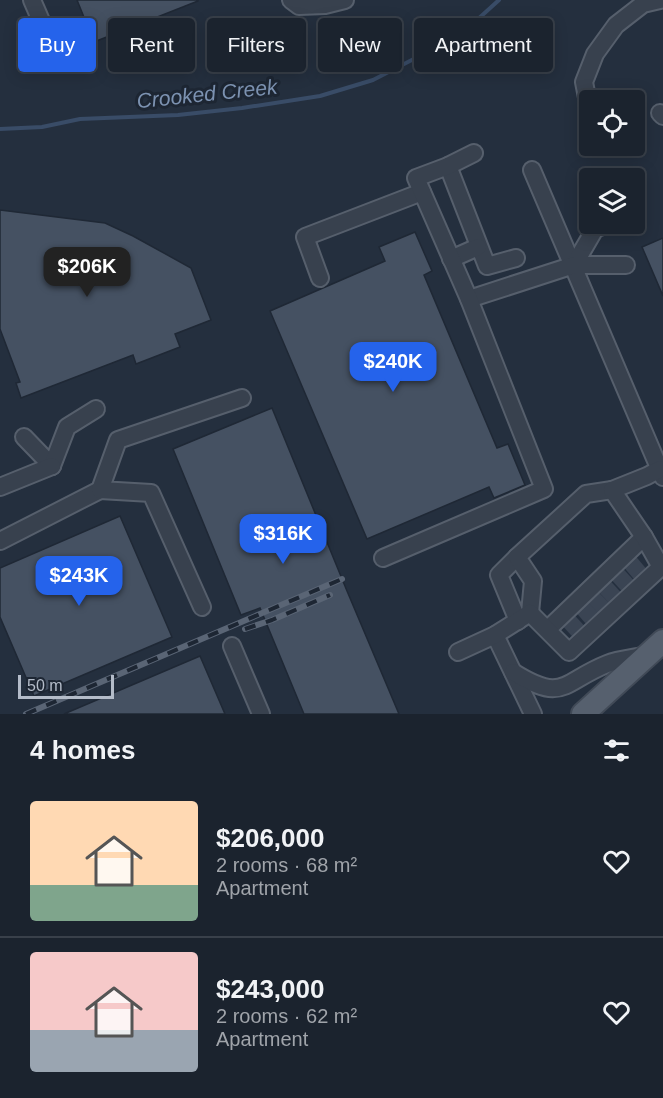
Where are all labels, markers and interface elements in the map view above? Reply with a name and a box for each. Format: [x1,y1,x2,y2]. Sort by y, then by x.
chip: Buy [18,18,96,72]
chip: Rent [108,18,195,72]
chip: Filters [207,18,306,72]
chip: New [318,18,402,72]
chip: Apartment [414,18,553,72]
water label: Crooked Creek [136,75,280,112]
map controls [579,90,645,234]
button: locate [579,90,645,156]
button: layers [579,168,645,234]
pin: $206K [45,247,129,298]
text: $206K [58,255,116,277]
pin: $240K [351,342,435,393]
text: $240K [364,350,422,372]
pin: $316K [241,514,325,565]
text: $316K [254,522,312,544]
pin: $243K [37,556,121,607]
text: $243K [50,564,108,586]
scale bar [18,672,114,700]
text: 50 m [27,677,63,694]
icon: filters [600,734,633,767]
text: 4 homes [30,735,136,765]
text: $206,000 [216,823,324,853]
icon: home [78,825,150,897]
icon: heart [600,845,633,878]
text: 2 rooms · 68 m² [216,854,357,876]
text: Apartment [216,877,308,899]
text: $243,000 [216,974,324,1004]
icon: home [78,976,150,1048]
icon: heart [600,996,633,1029]
text: 2 rooms · 62 m² [216,1005,357,1027]
text: Apartment [216,1028,308,1050]

